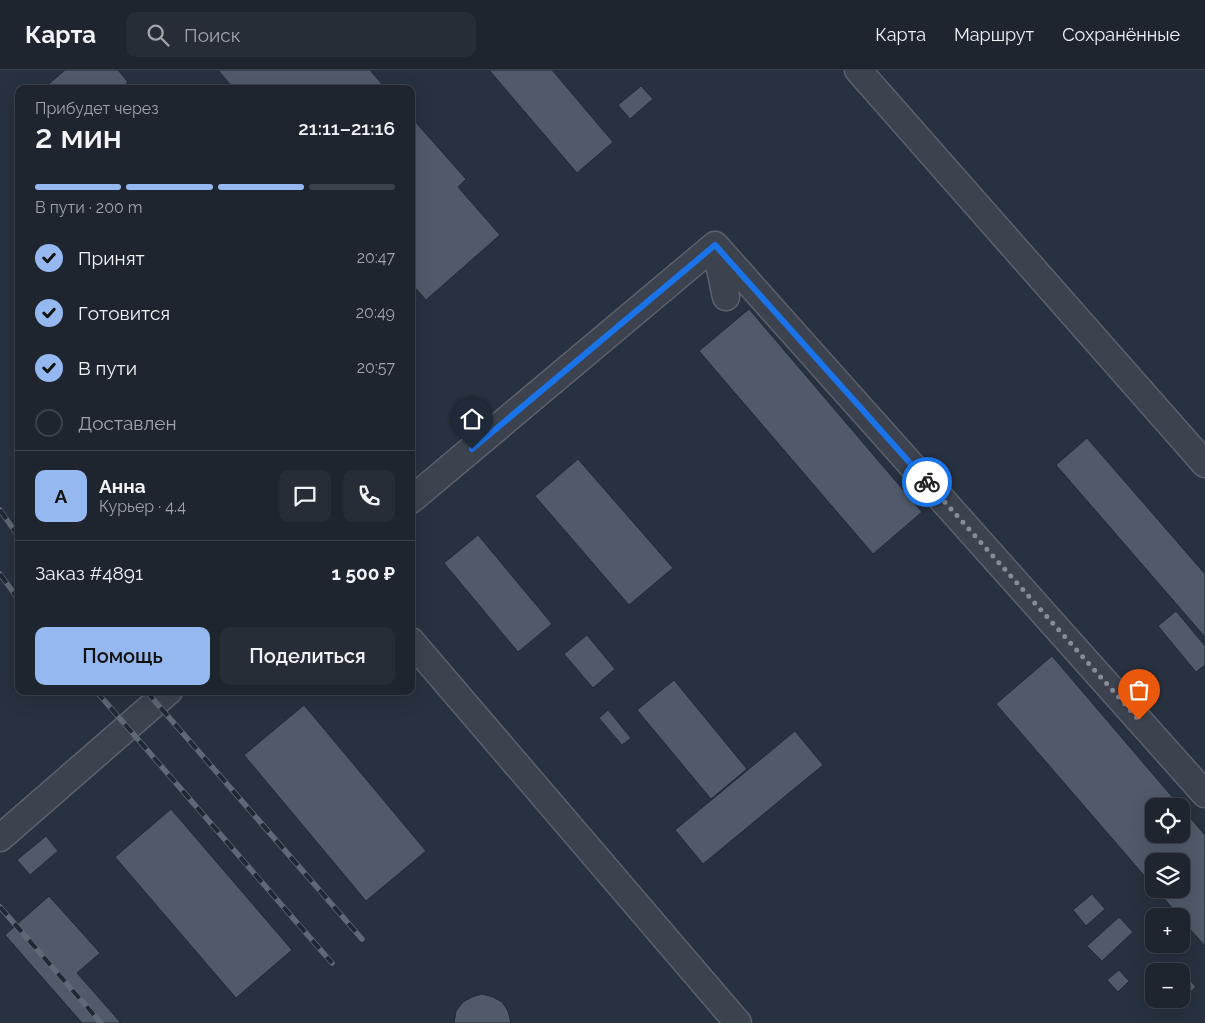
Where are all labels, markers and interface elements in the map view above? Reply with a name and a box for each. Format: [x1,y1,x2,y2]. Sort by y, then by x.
search box [126,12,476,57]
text: Карта [25,20,96,49]
icon: search [144,21,172,49]
text: Поиск [184,24,241,46]
text: Карта [875,24,926,45]
text: Маршрут [954,24,1034,45]
text: Сохранённые [1062,24,1180,45]
text: Прибудет через [35,99,159,118]
text: 21:11–21:16 [298,117,395,139]
text: 2 мин [35,118,122,155]
text: В пути · 200 m [35,198,143,217]
icon: check [35,244,63,272]
text: Принят [78,247,145,269]
text: 20:47 [357,248,395,267]
icon: check [35,299,63,327]
text: Готовится [78,302,170,324]
text: 20:49 [356,303,395,322]
icon: check [35,354,63,382]
text: В пути [78,357,137,379]
text: 20:57 [357,358,395,377]
pin [451,398,493,449]
icon: home [458,405,486,433]
text: Доставлен [78,412,177,434]
courier [902,457,952,507]
icon: bike [913,468,941,496]
button: chat [279,470,331,522]
button: phone [343,470,395,522]
text: Анна [99,475,146,497]
text: А [55,485,67,507]
text: Курьер · 4.4 [99,497,186,516]
text: Заказ #4891 [35,562,143,584]
text: 1 500 ₽ [332,562,395,584]
button: Помощь [35,627,210,685]
button: Поделиться [220,627,395,685]
pin [1118,669,1160,720]
icon: bag [1125,676,1153,704]
map controls [1145,798,1190,1008]
button: locate [1145,798,1190,843]
button: layers [1145,853,1190,898]
button: + [1145,908,1190,953]
button: − [1145,963,1190,1008]

